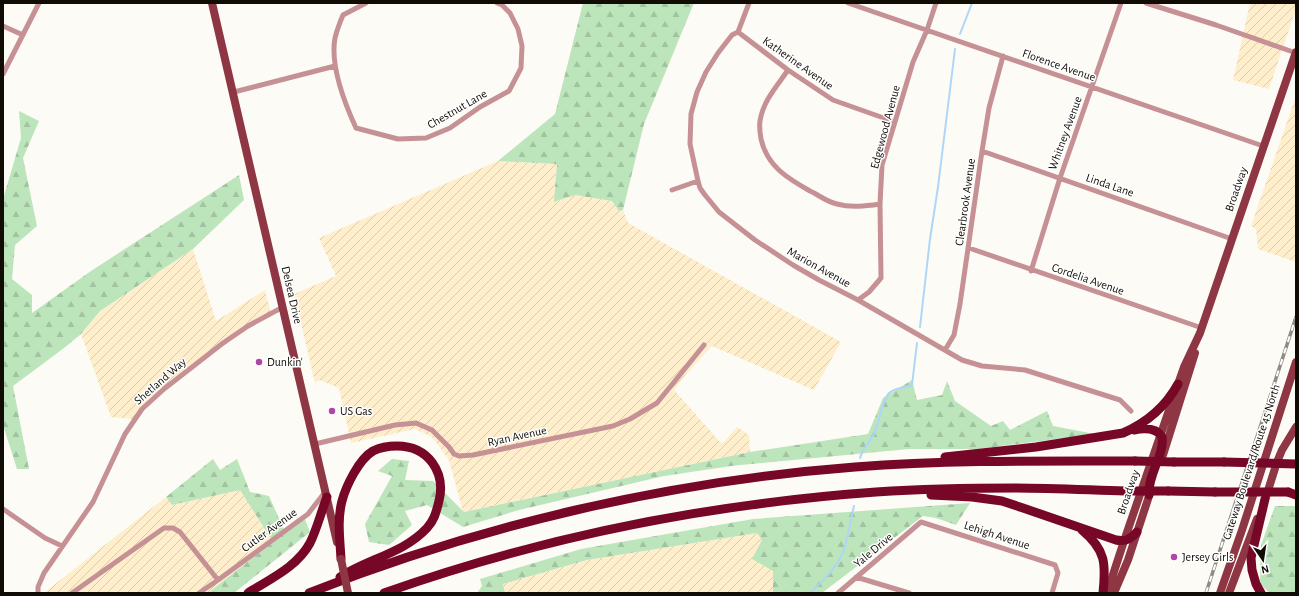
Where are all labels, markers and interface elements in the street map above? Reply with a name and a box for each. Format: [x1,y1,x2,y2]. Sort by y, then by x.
street label: Katherine Avenue [761,34,835,92]
street label: Florence Avenue [1021,47,1097,83]
street label: Edgewood Avenue [868,84,902,170]
street label: Chestnut Lane [425,87,489,131]
street label: Whitney Avenue [1046,95,1085,172]
street label: Clearbrook Avenue [953,158,977,246]
street label: Broadway [1223,165,1250,213]
street label: Linda Lane [1084,171,1136,199]
street label: Marion Avenue [785,245,853,289]
street label: Cordelia Avenue [1050,261,1126,297]
street label: Delsea Drive [280,265,304,325]
street label: Shetland Way [132,355,189,407]
place label: Dunkin' [267,356,303,368]
marker: Dunkin' [254,357,264,367]
street label: Gateway Boulevard/Route 45 North [1220,383,1283,542]
place label: US Gas [340,405,372,417]
marker: US Gas [327,406,337,416]
street label: Ryan Avenue [486,424,548,449]
street label: Broadway [1115,468,1142,516]
street label: Cutler Avenue [239,506,299,554]
street label: Lehigh Avenue [963,519,1031,551]
street label: Yale Drive [851,530,895,570]
north arrow [1243,540,1283,580]
place label: Jersey Girls [1182,551,1233,564]
marker: Jersey Girls [1169,552,1179,562]
text: N [1260,563,1270,575]

